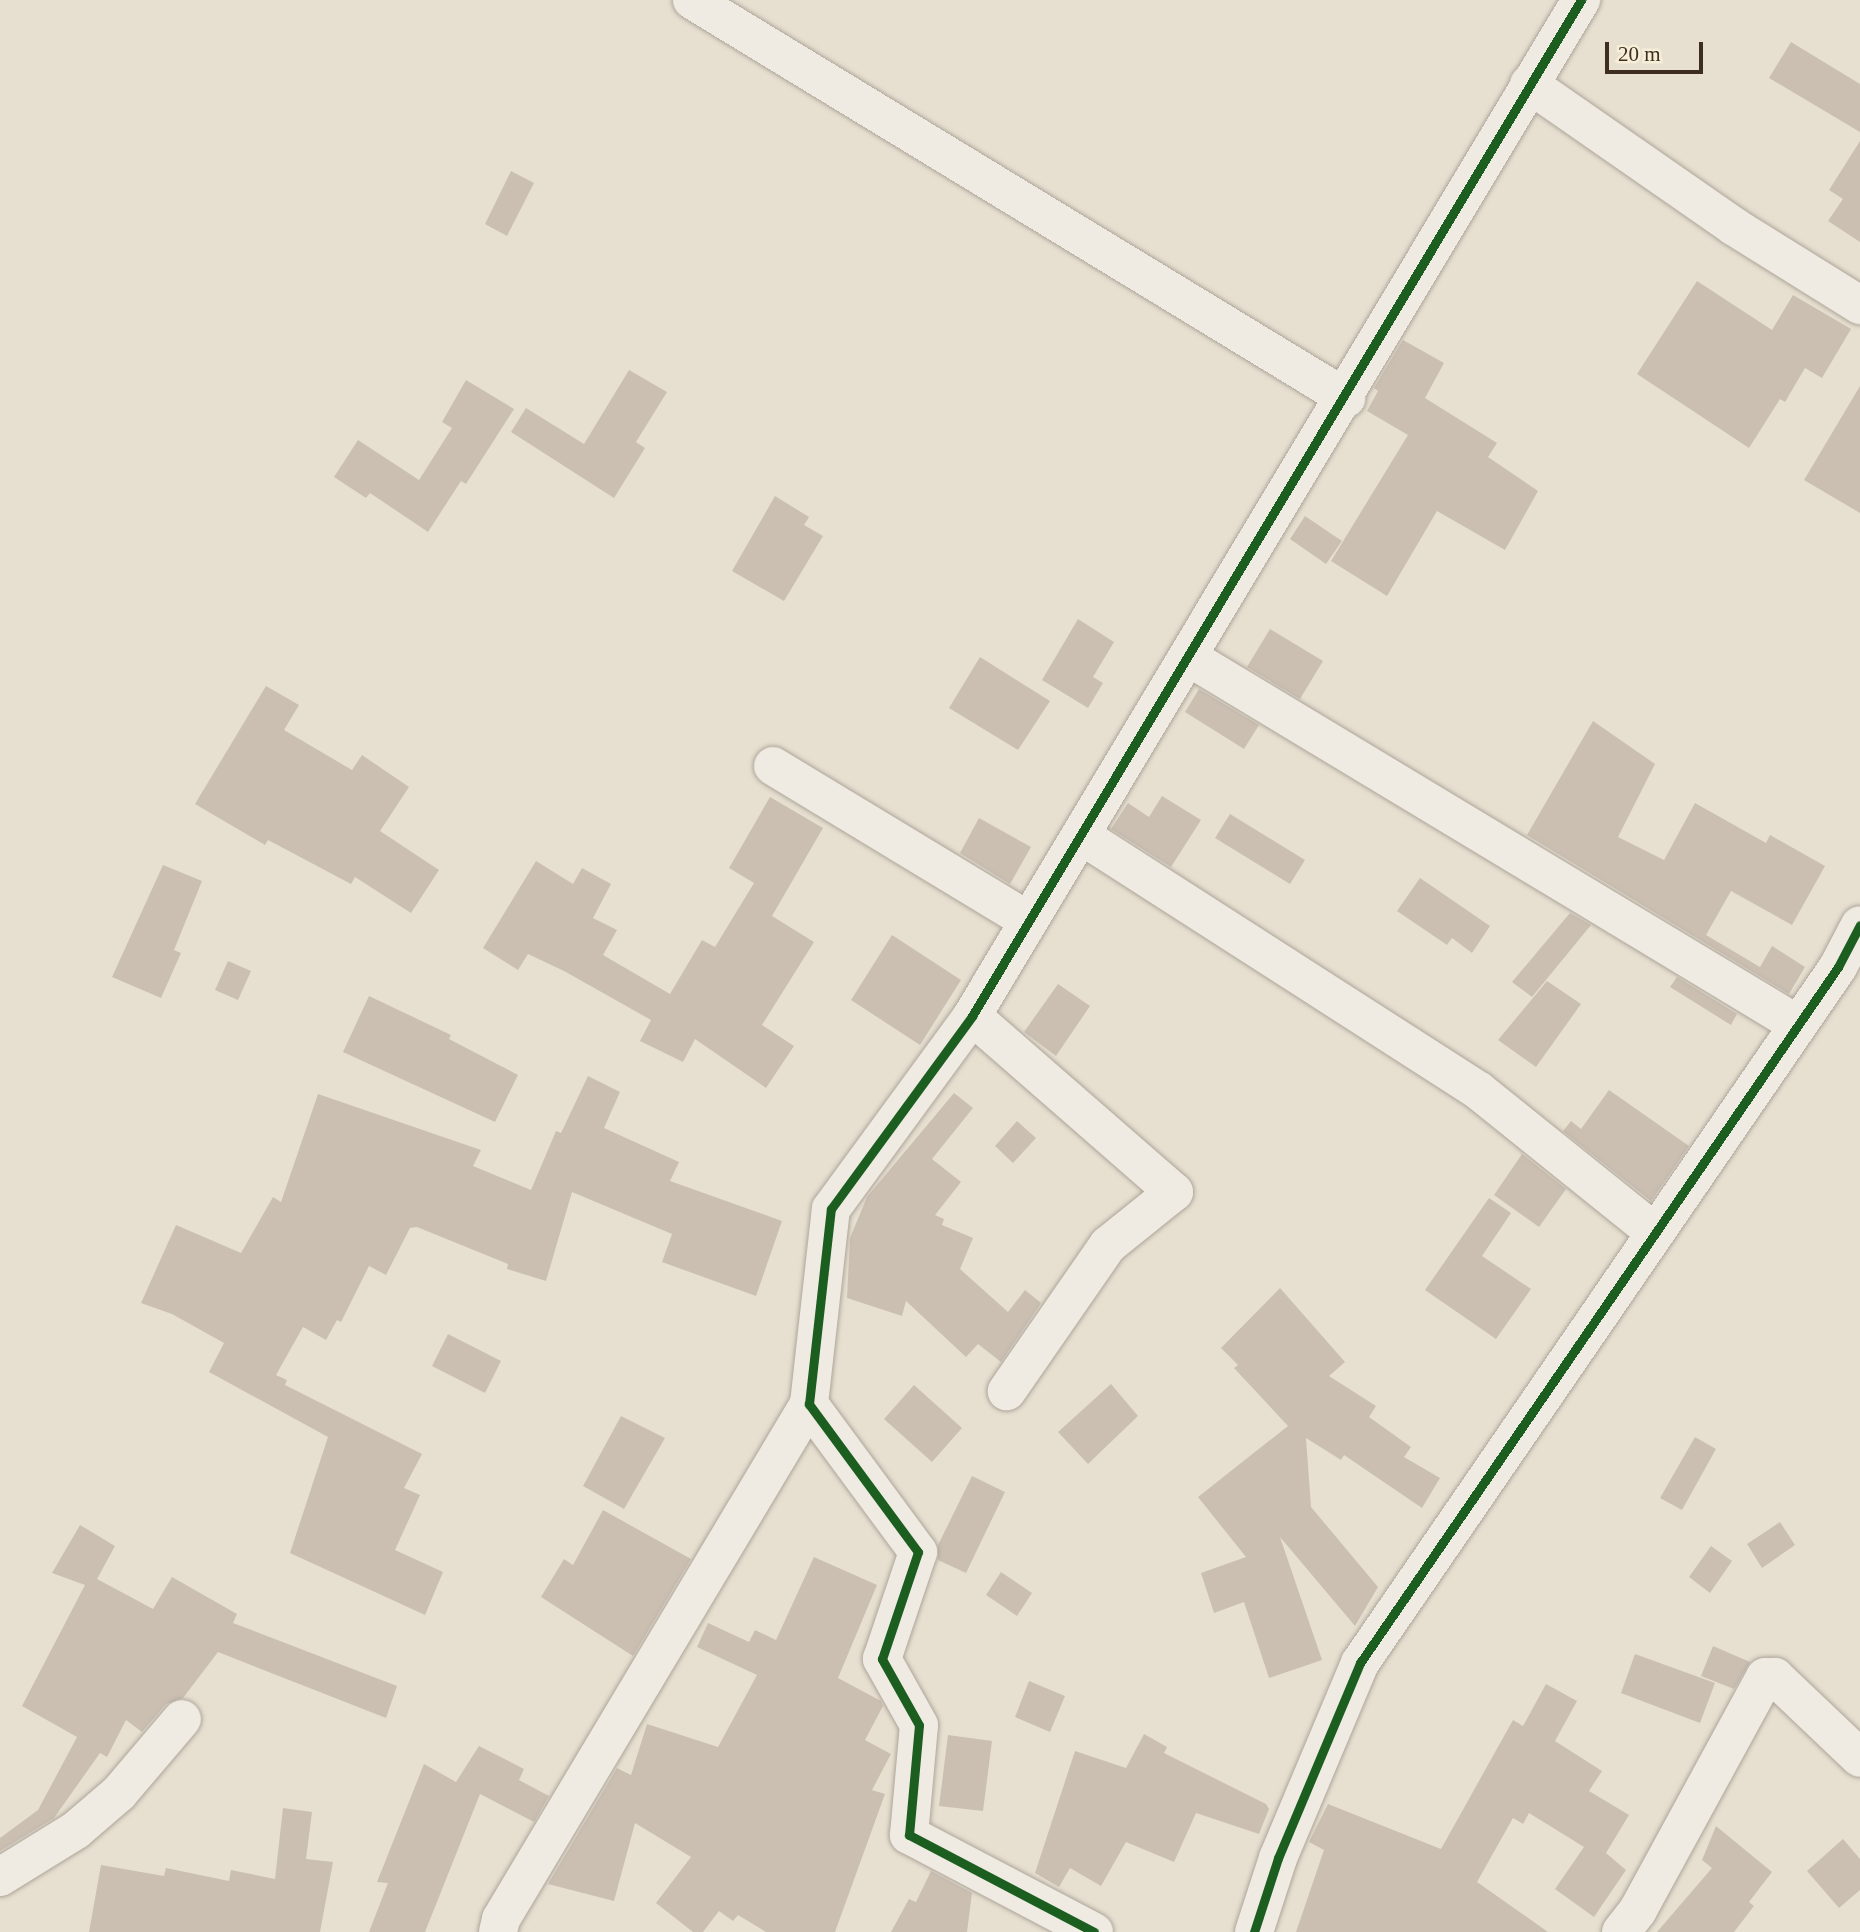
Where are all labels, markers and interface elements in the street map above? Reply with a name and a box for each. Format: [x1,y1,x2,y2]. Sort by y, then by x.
scale bar [1608,28,1706,72]
text: 20 m [1618,42,1661,66]

